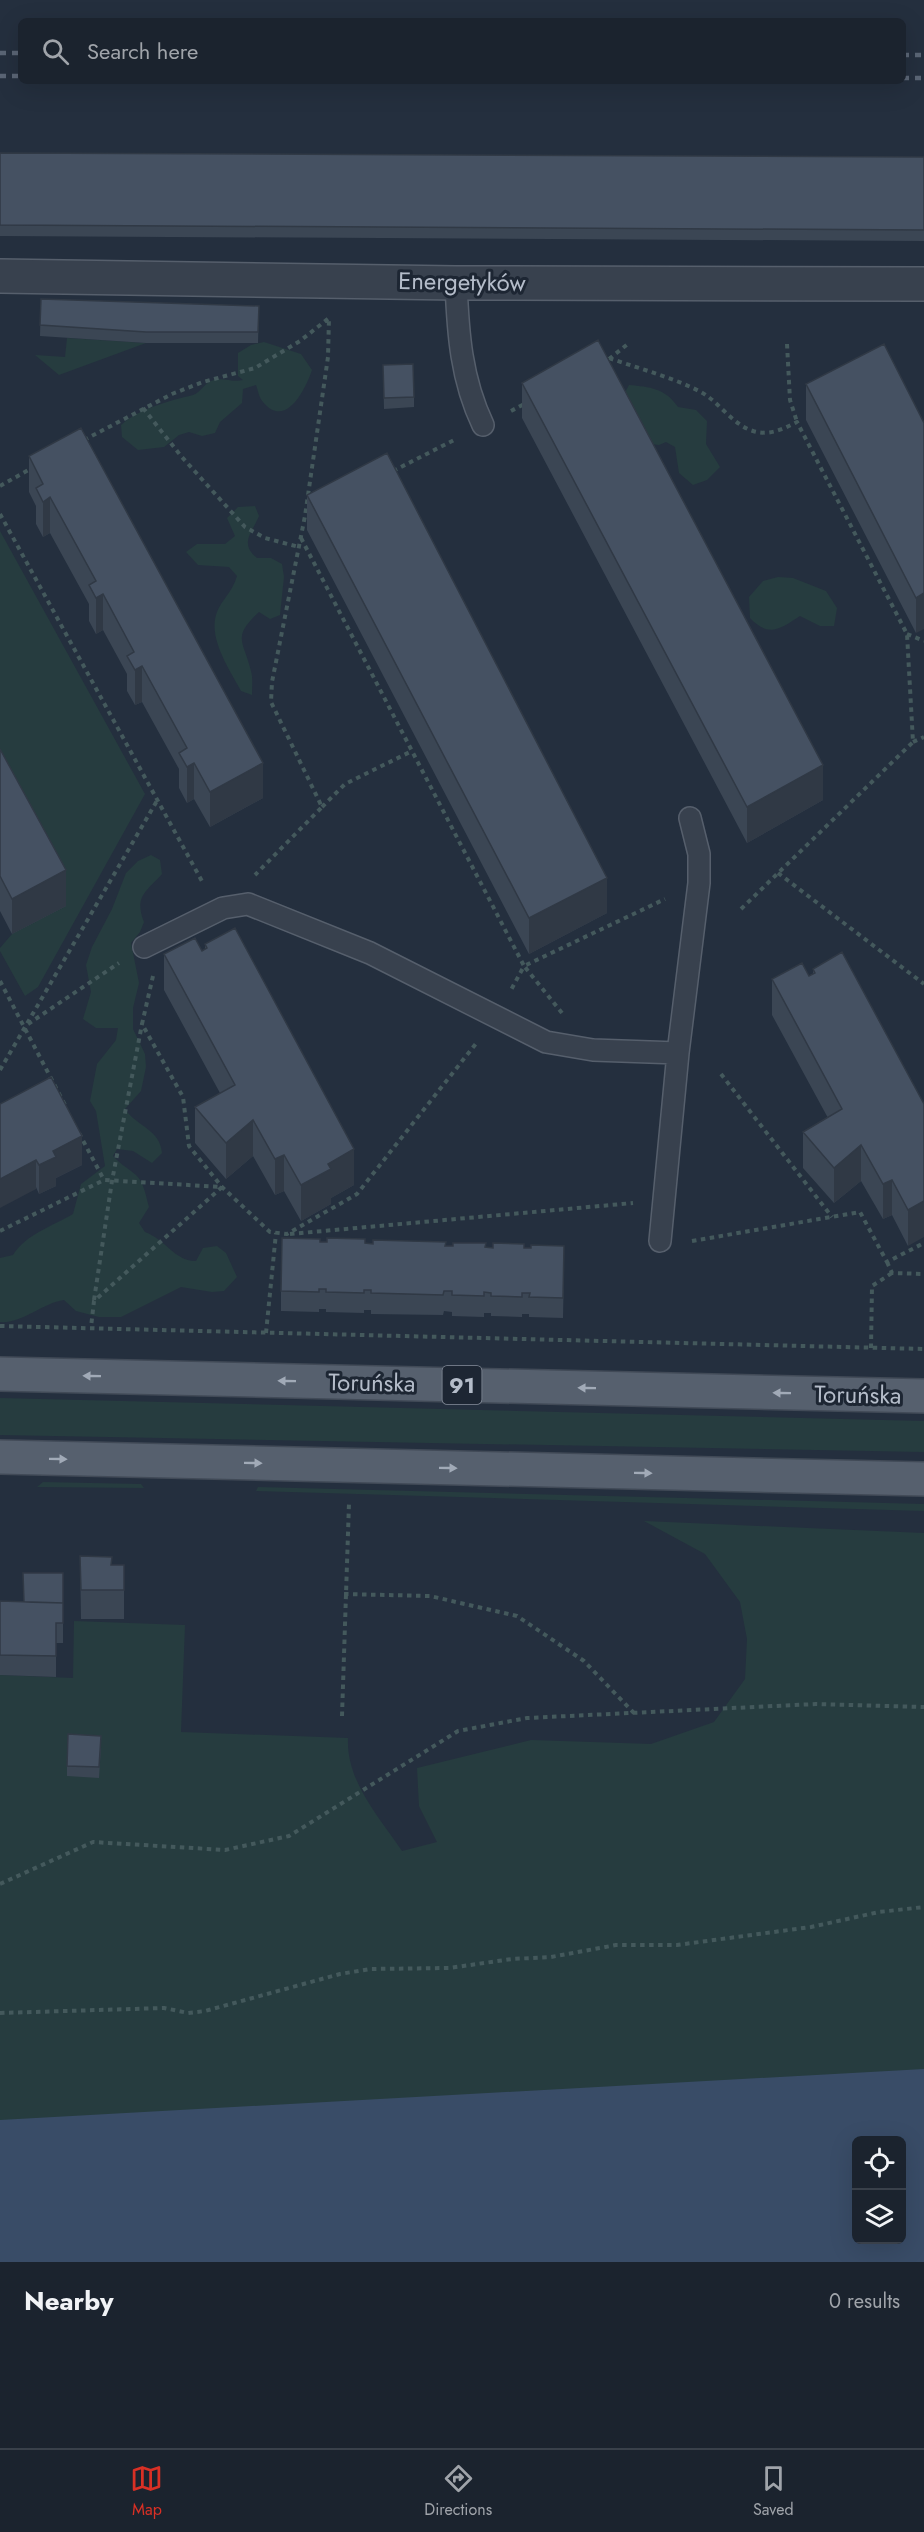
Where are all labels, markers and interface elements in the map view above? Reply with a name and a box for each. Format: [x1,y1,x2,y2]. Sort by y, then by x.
search box [18,18,906,84]
icon: search [39,35,72,68]
text: Search here [87,35,198,67]
street label: Energetyków [398,263,527,300]
street label: Toruńska [328,1364,416,1401]
road number: 91 [442,1366,482,1404]
one-way arrow [82,1372,101,1381]
one-way arrow [277,1376,296,1386]
street label: Toruńska [814,1376,902,1413]
one-way arrow [577,1383,596,1393]
one-way arrow [772,1388,791,1398]
one-way arrow [49,1454,68,1464]
one-way arrow [244,1459,263,1468]
one-way arrow [439,1463,458,1473]
one-way arrow [634,1468,653,1477]
map controls [852,2136,906,2244]
button: locate [852,2136,906,2190]
button: layers [852,2190,906,2244]
text: Nearby [24,2282,113,2320]
text: 0 results [829,2287,900,2316]
tab: Map [130,2462,163,2521]
tab: Directions [424,2462,492,2521]
tab: Saved [753,2462,794,2521]

